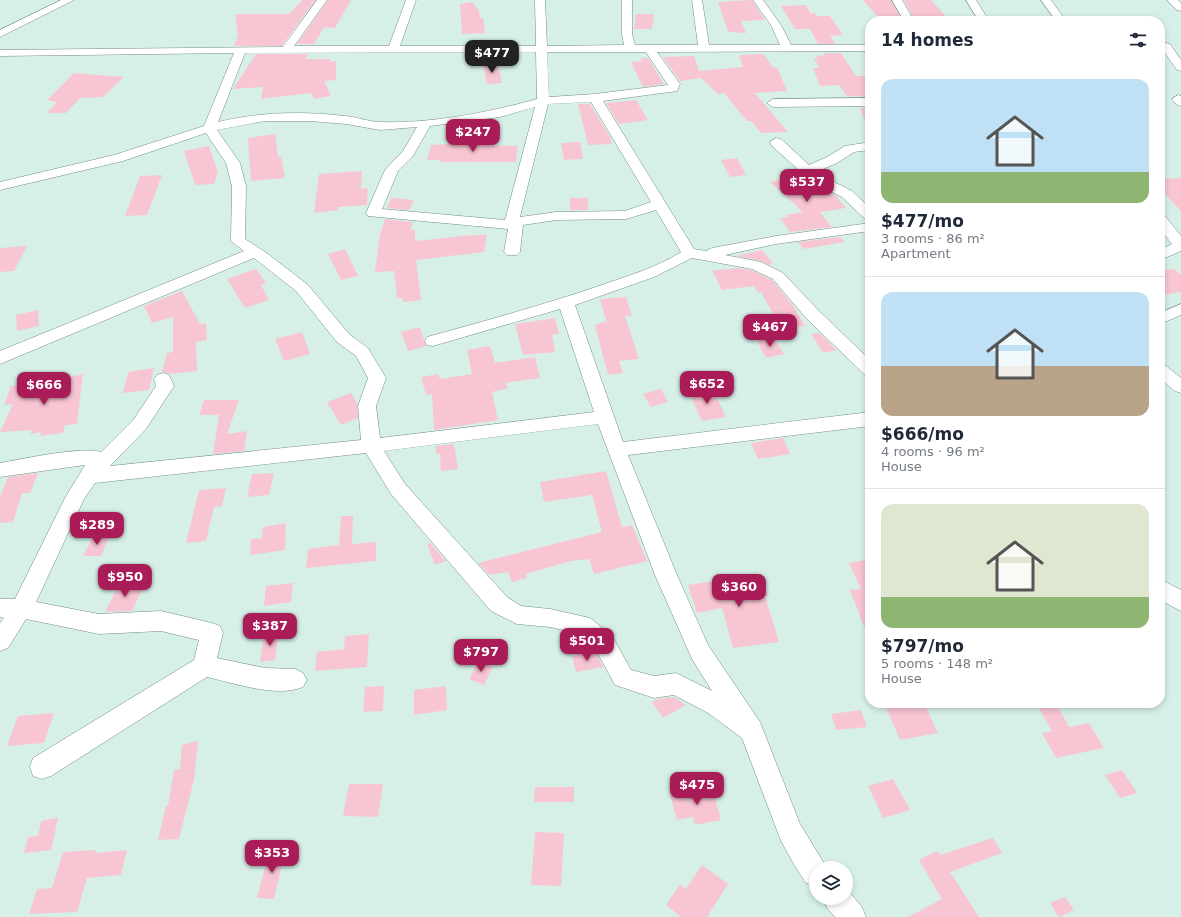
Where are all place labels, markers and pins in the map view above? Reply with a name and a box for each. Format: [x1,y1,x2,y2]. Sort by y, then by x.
pin: $477 [468,40,516,74]
pin: $247 [449,119,497,153]
pin: $537 [783,169,831,203]
pin: $467 [746,314,794,348]
pin: $652 [683,371,731,405]
pin: $666 [20,372,68,406]
pin: $289 [73,512,121,546]
pin: $950 [101,564,149,598]
pin: $360 [715,574,763,608]
pin: $387 [246,613,294,647]
pin: $501 [563,628,611,662]
pin: $797 [457,639,505,673]
pin: $475 [673,772,721,806]
pin: $353 [248,840,296,874]

